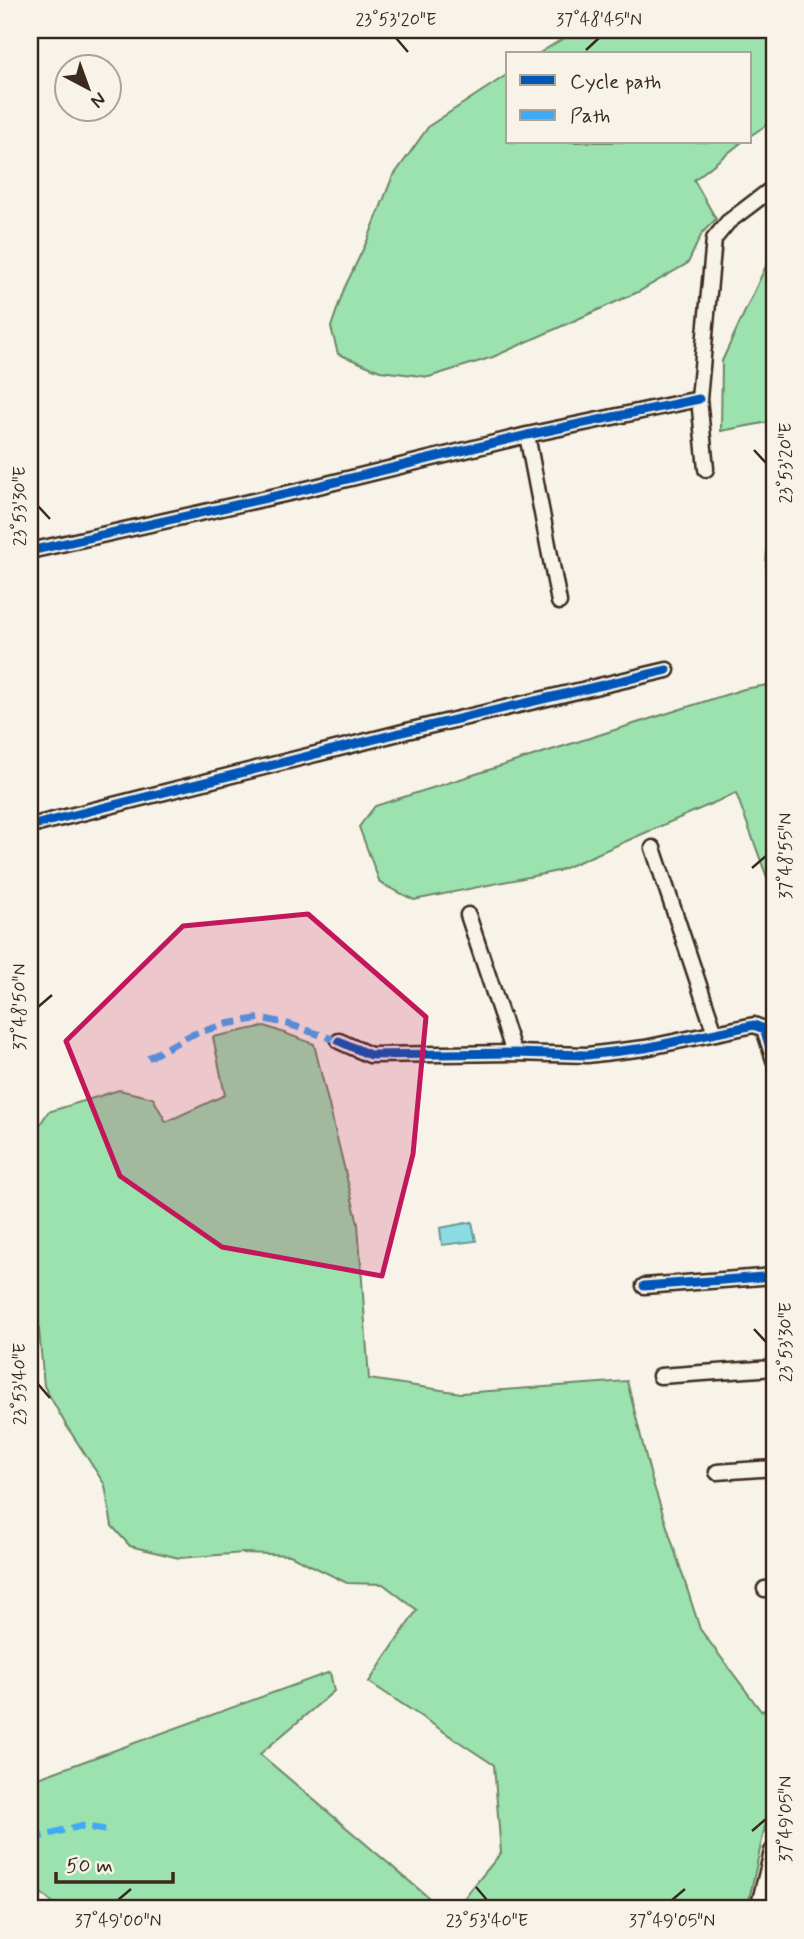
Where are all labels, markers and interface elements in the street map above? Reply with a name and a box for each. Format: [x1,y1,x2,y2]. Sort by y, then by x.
text: 23°53'20"E [356,8,436,32]
text: 37°48'45"N [556,8,642,32]
north arrow [52,52,122,122]
legend [506,52,752,144]
text: Cycle path [570,68,661,96]
text: N [85,86,111,113]
text: Path [570,102,610,130]
text: 23°53'20"E [774,423,798,503]
text: 23°53'30"E [8,466,32,546]
text: 37°48'55"N [774,813,798,899]
text: 37°48'50"N [8,963,32,1051]
text: 23°53'30"E [774,1302,798,1382]
text: 23°53'40"E [8,1343,32,1425]
text: 37°49'05"N [774,1776,798,1862]
scale bar [56,1841,173,1885]
text: 50 m [66,1852,113,1880]
text: 37°49'00"N [74,1909,162,1933]
text: 23°53'40"E [446,1909,528,1933]
text: 37°49'05"N [629,1909,715,1933]

